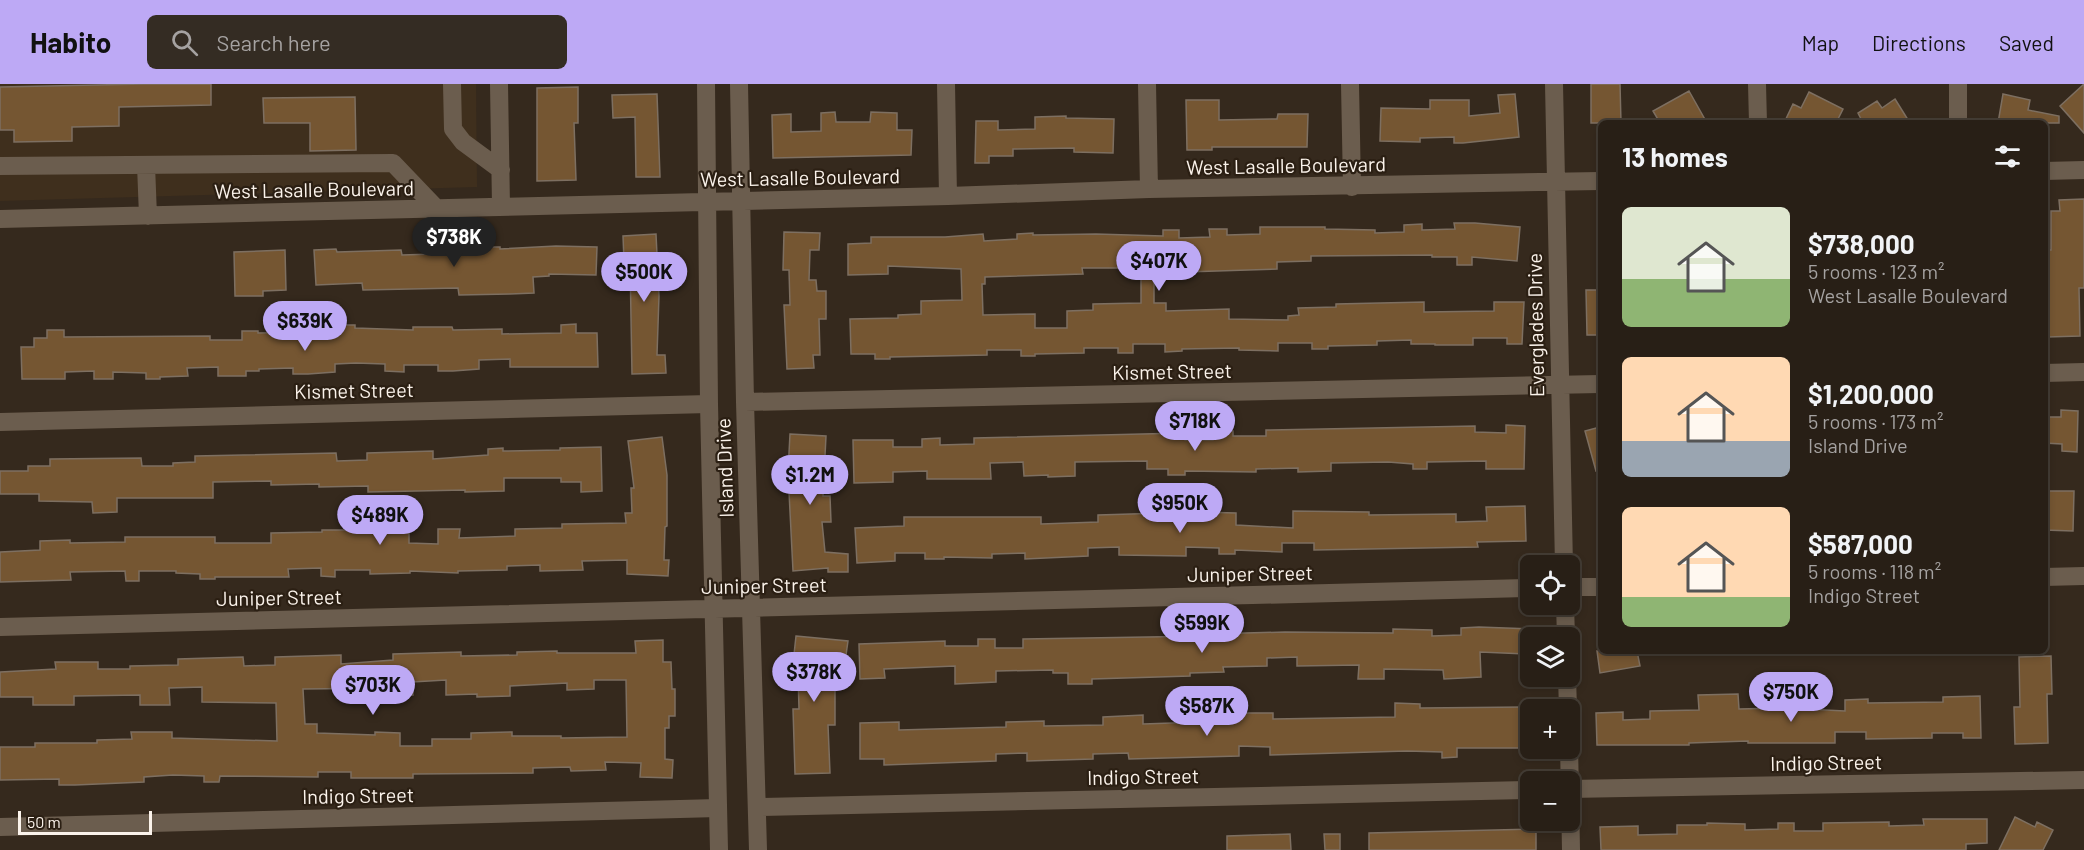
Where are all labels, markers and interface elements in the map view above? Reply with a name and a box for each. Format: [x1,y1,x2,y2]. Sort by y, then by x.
search box [147,15,567,69]
text: Habito [30,25,111,59]
icon: search [168,26,201,59]
text: Search here [216,29,331,55]
text: Map [1802,30,1839,55]
text: Directions [1872,30,1966,55]
text: Saved [1999,30,2054,55]
icon: filters [1991,140,2024,173]
text: 13 homes [1622,141,1728,172]
street label: West Lasalle Boulevard [1186,151,1386,179]
street label: West Lasalle Boulevard [700,163,900,191]
street label: West Lasalle Boulevard [214,175,414,203]
pin: $738K [412,217,496,268]
text: $738K [426,224,482,248]
text: $738,000 [1808,228,1915,259]
icon: home [1670,231,1742,303]
pin: $407K [1117,241,1201,292]
text: $407K [1130,248,1188,272]
pin: $500K [602,252,686,303]
street label: Everglades Drive [1522,253,1548,397]
text: $500K [615,259,673,283]
text: 5 rooms · 123 m² [1808,259,1945,283]
text: West Lasalle Boulevard [1808,283,2008,307]
pin: $639K [263,301,347,352]
text: $639K [277,308,333,332]
street label: Kismet Street [1112,358,1232,384]
street label: Kismet Street [294,377,414,403]
text: $1,200,000 [1808,378,1934,409]
icon: home [1670,381,1742,453]
pin: $718K [1153,401,1237,452]
text: $718K [1169,408,1221,432]
text: 5 rooms · 173 m² [1808,409,1943,433]
street label: Island Drive [710,418,738,518]
text: Island Drive [1808,433,1908,457]
pin: $1.2M [768,455,852,506]
text: $1.2M [785,462,835,486]
pin: $950K [1138,483,1222,534]
text: $950K [1152,490,1208,514]
pin: $489K [338,495,422,546]
text: $489K [351,502,409,526]
text: $587,000 [1808,528,1913,559]
icon: home [1670,531,1742,603]
map controls [1520,555,1580,831]
button: locate [1520,555,1580,615]
text: 5 rooms · 118 m² [1808,559,1941,583]
street label: Juniper Street [1187,560,1313,586]
street label: Juniper Street [701,572,827,598]
text: Indigo Street [1808,583,1920,607]
street label: Juniper Street [216,584,342,610]
pin: $599K [1160,603,1244,654]
text: $599K [1174,610,1230,634]
button: layers [1520,627,1580,687]
pin: $378K [772,652,856,703]
text: $378K [786,659,842,683]
pin: $703K [331,665,415,716]
text: $703K [345,672,401,696]
pin: $750K [1749,672,1833,723]
text: $750K [1763,679,1819,703]
pin: $587K [1165,686,1249,737]
text: $587K [1179,693,1235,717]
button: + [1520,699,1580,759]
street label: Indigo Street [1770,749,1882,775]
street label: Indigo Street [1087,763,1199,789]
button: − [1520,771,1580,831]
street label: Indigo Street [302,782,414,808]
scale bar [18,808,152,836]
text: 50 m [27,812,61,831]

